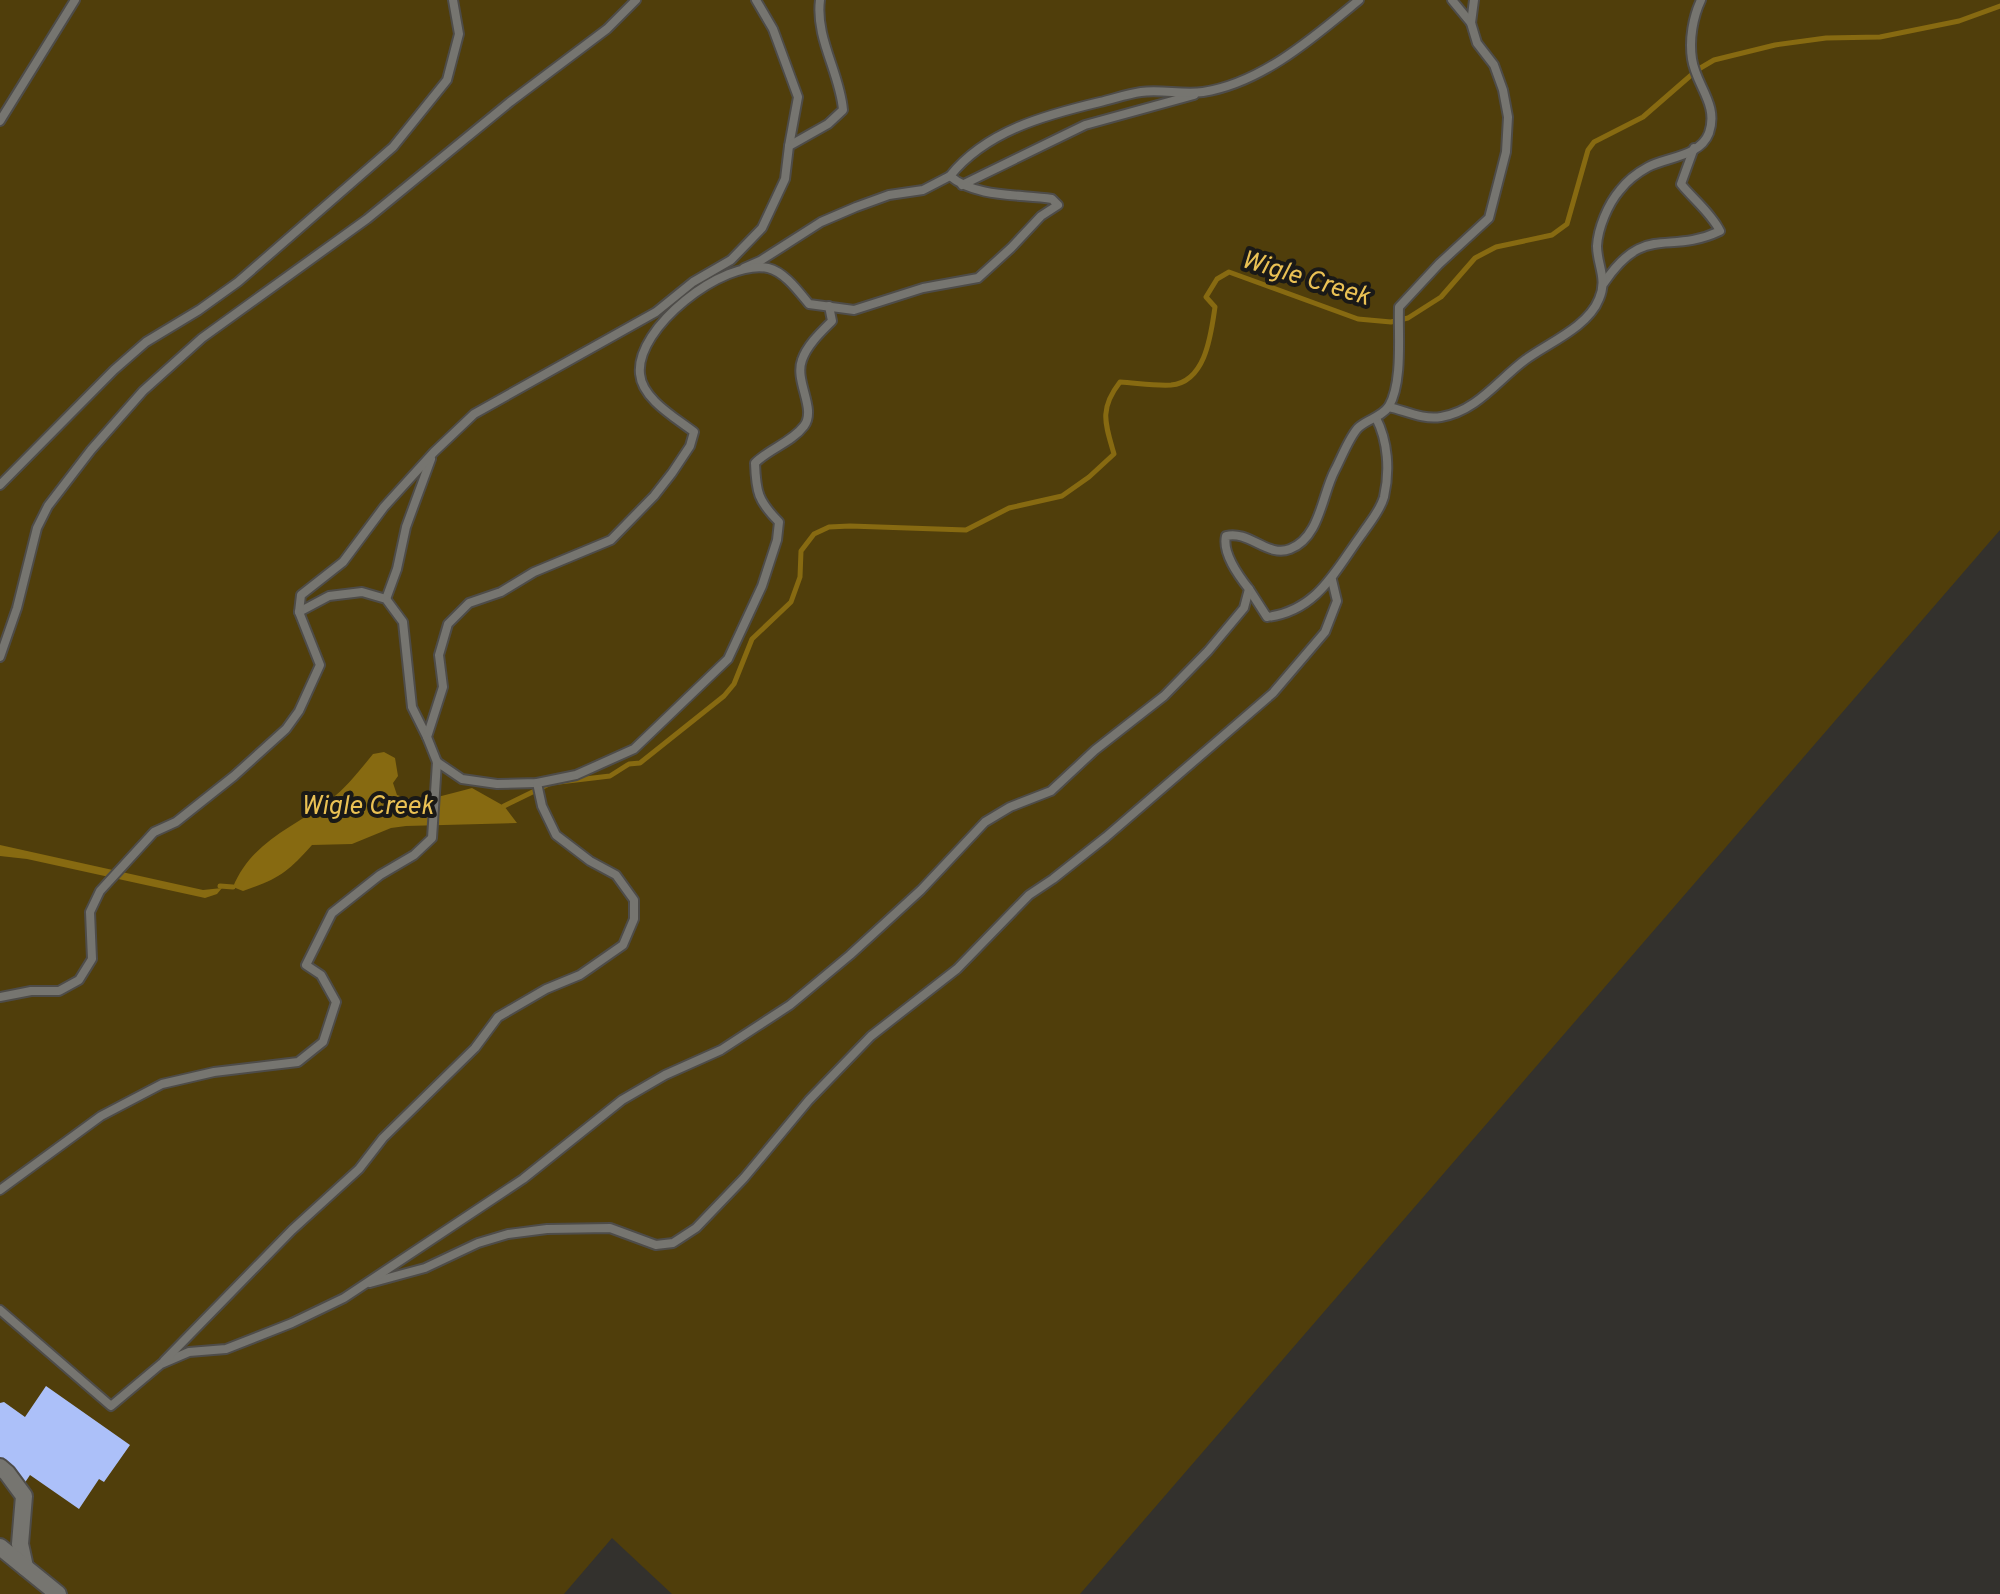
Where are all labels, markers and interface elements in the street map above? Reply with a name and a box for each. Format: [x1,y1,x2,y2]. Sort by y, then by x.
water label: Wigle Creek [1237,244,1374,315]
water label: Wigle Creek [301,791,434,824]

